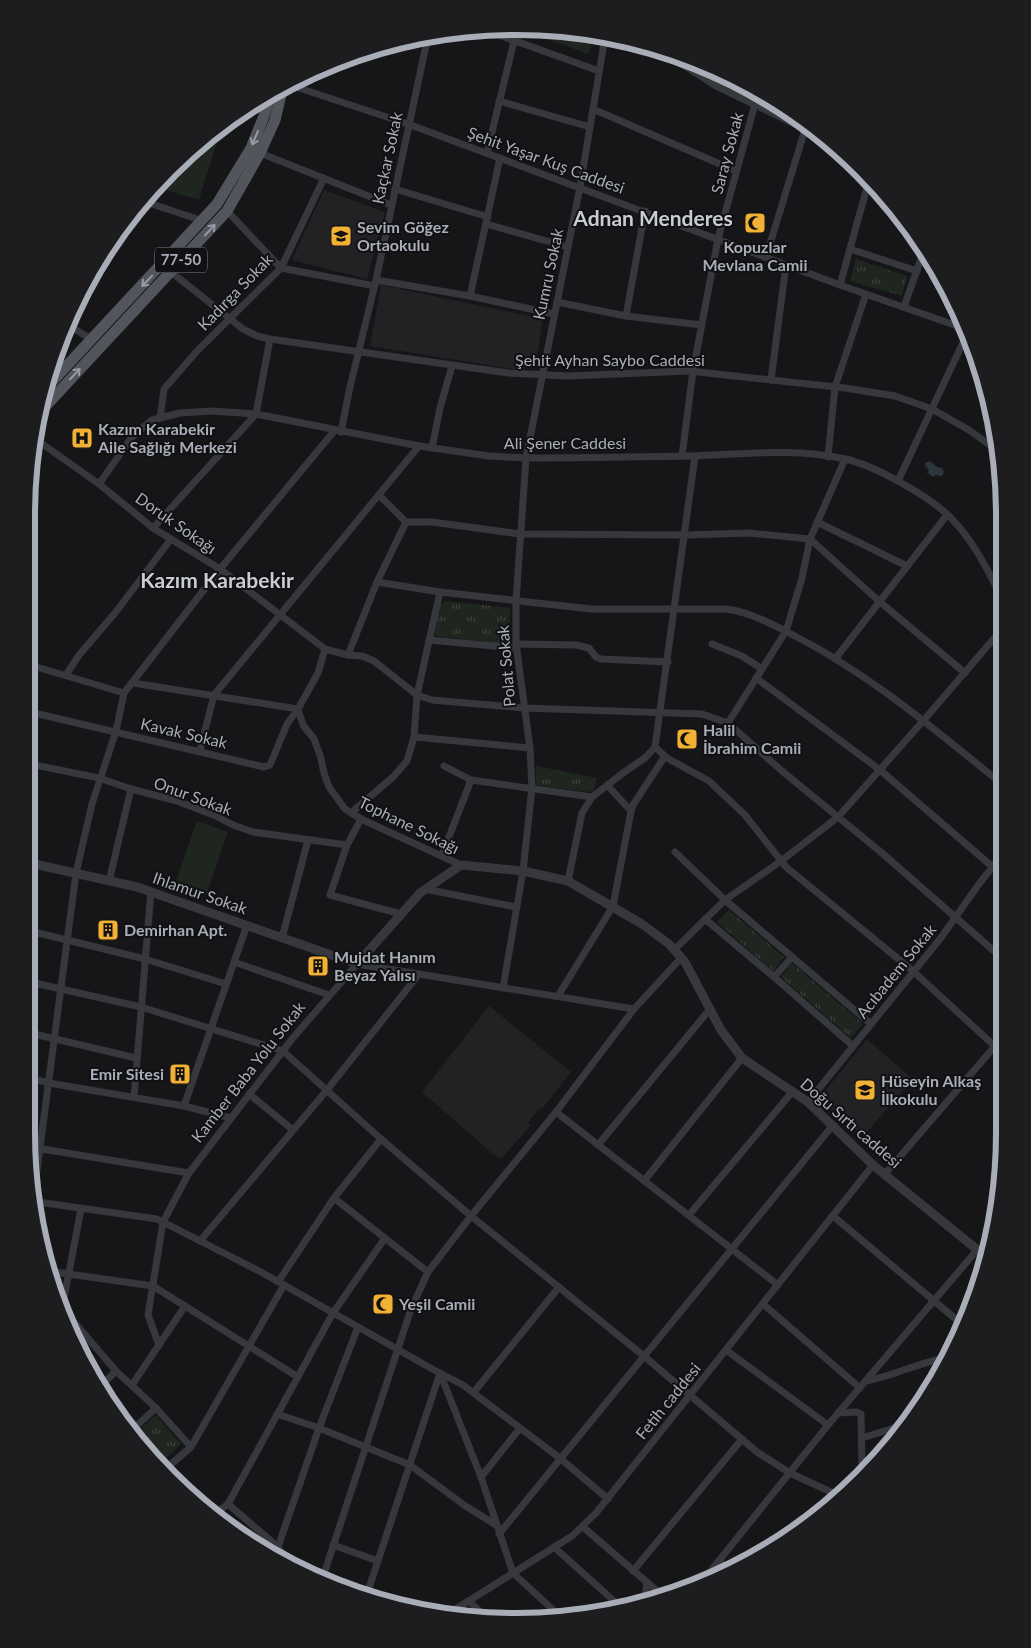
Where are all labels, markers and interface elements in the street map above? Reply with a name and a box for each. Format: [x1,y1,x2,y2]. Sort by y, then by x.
street label: Kaçkar Sokak [367,109,406,206]
street label: Saray Sokak [706,109,747,196]
street label: Şehit Yaşar Kuş Caddesi [465,122,627,197]
one-way arrow [249,130,259,145]
district label: Adnan Menderes [572,205,733,230]
mosque icon: Kopuzlar Mevlana Camii [743,211,767,235]
place label: Sevim Göğez Ortaokulu [357,217,449,254]
one-way arrow [204,223,216,236]
school or university icon: Sevim Göğez Ortaokulu [329,224,353,248]
street label: Kumru Sokak [529,226,567,321]
place label: Kopuzlar Mevlana Camii [702,237,808,274]
road number: 77-50 [155,248,207,272]
street label: Kadırga Sokak [193,249,277,334]
one-way arrow [141,274,153,287]
street label: Şehit Ayhan Saybo Caddesi [515,350,705,369]
one-way arrow [69,368,81,381]
place label: Kazım Karabekir Aile Sağlığı Merkezi [97,419,237,456]
hospital icon: Kazım Karabekir Aile Sağlığı Merkezi [70,426,94,450]
street label: Ali Şener Caddesi [504,433,626,452]
street label: Doruk Sokağı [132,488,220,557]
district label: Kazım Karabekir [140,567,294,592]
street label: Polat Sokak [492,624,519,708]
street label: Kavak Sokak [139,713,230,752]
place label: Halil İbrahim Camii [703,720,801,757]
mosque icon: Halil İbrahim Camii [675,727,699,751]
street label: Onur Sokak [151,773,236,819]
street label: Tophane Sokağı [356,792,463,857]
street label: Ihlamur Sokak [150,867,251,918]
building icon: Demirhan Apt. [96,918,120,942]
street label: Acıbadem Sokak [852,919,940,1022]
place label: Demirhan Apt. [124,920,228,939]
place label: Mujdat Hanım Beyaz Yalısı [334,947,436,984]
building icon: Mujdat Hanım Beyaz Yalısı [306,954,330,978]
street label: Kamber Baba Yolu Sokak [187,997,309,1146]
building icon: Emir Sitesi [168,1062,192,1086]
place label: Emir Sitesi [90,1064,164,1083]
place label: Hüseyin Alkaş İlkokulu [881,1071,981,1108]
street label: Doğu Sırtı caddesi [797,1074,906,1172]
school or university icon: Hüseyin Alkaş İlkokulu [853,1078,877,1102]
mosque icon: Yeşil Camii [371,1292,395,1316]
place label: Yeşil Camii [398,1294,475,1313]
street label: Fetih caddesi [631,1359,704,1443]

